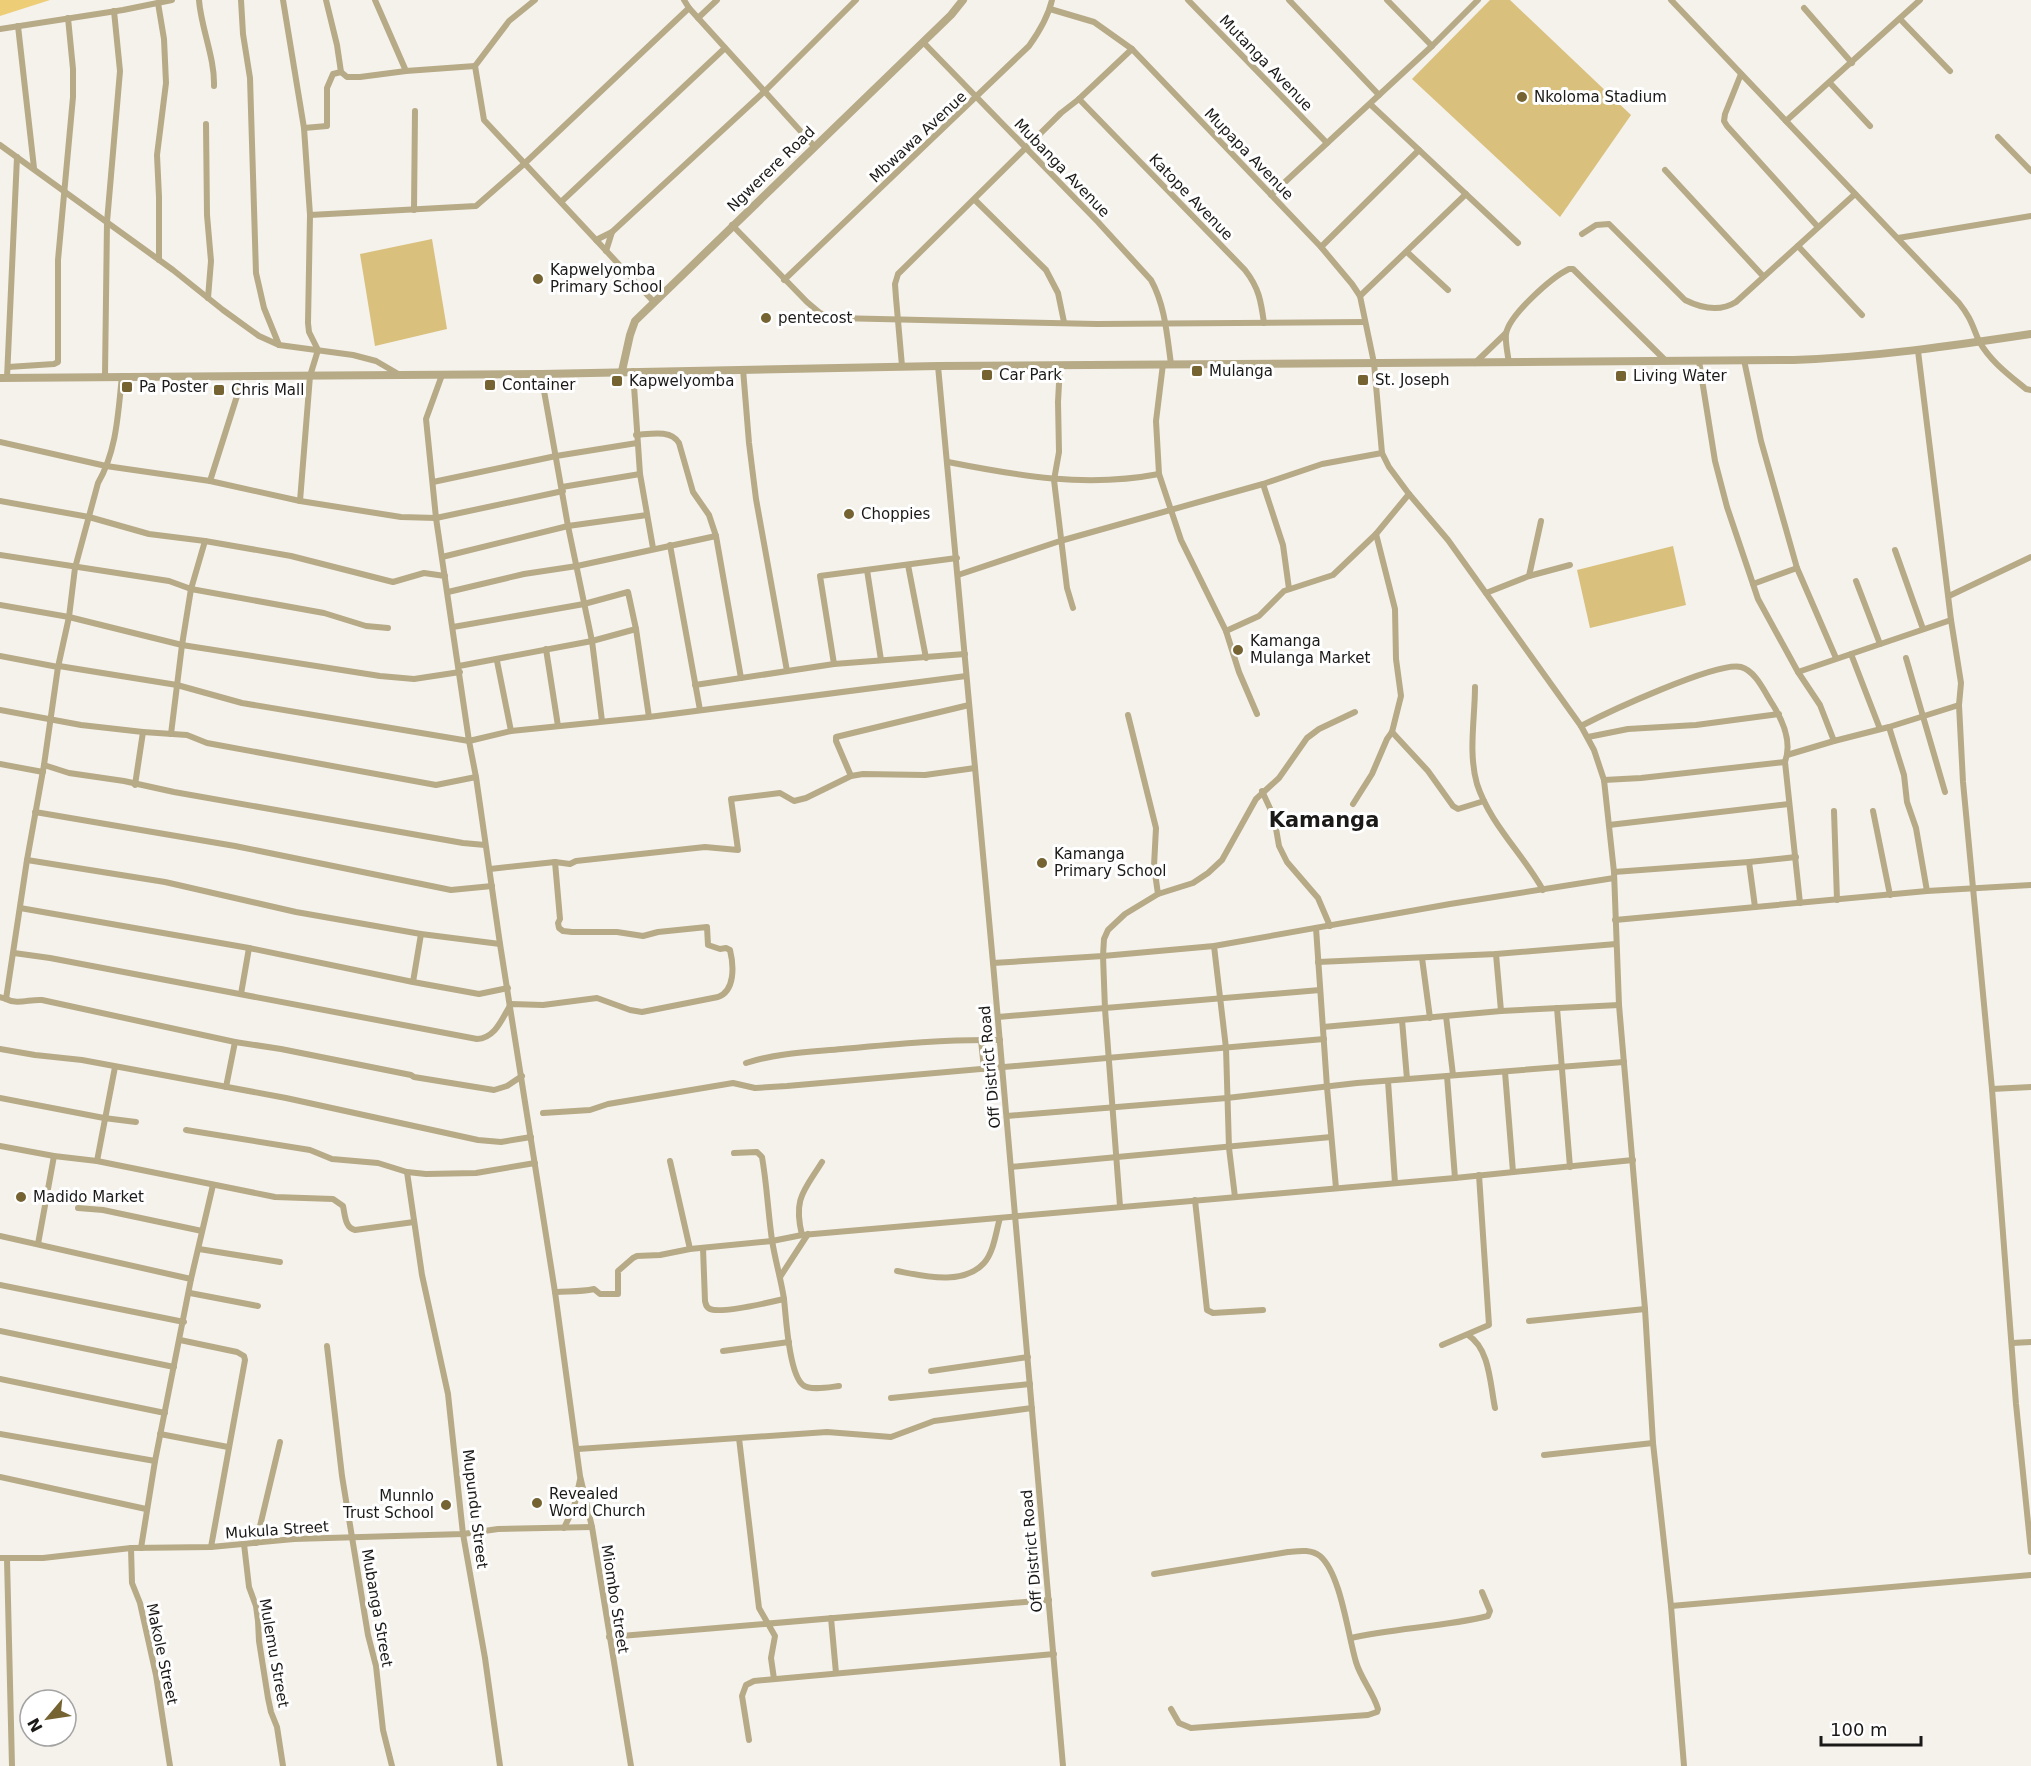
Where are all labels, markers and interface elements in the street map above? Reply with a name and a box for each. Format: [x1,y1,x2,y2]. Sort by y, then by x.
street label: Mutanga Avenue [1216,11,1316,115]
street label: Mbwawa Avenue [866,87,970,187]
place label: Nkoloma Stadium [1534,88,1667,106]
marker: Nkoloma Stadium [1515,90,1529,104]
street label: Mupapa Avenue [1201,104,1297,204]
street label: Mubanga Avenue [1010,115,1114,221]
street label: Ngwerere Road [723,123,819,215]
street label: Katope Avenue [1145,150,1237,244]
place label: Kapwelyomba Primary School [550,261,663,296]
marker: Kapwelyomba Primary School [531,272,545,286]
place label: pentecost [778,309,853,327]
marker: pentecost [759,311,773,325]
place label: Mulanga [1209,362,1273,380]
marker: Mulanga [1190,364,1204,378]
place label: Car Park [999,366,1062,384]
place label: Living Water [1633,367,1728,385]
marker: Car Park [980,368,994,382]
marker: Living Water [1614,369,1628,383]
place label: St. Joseph [1375,371,1450,389]
place label: Kapwelyomba [629,372,734,390]
marker: St. Joseph [1356,373,1370,387]
marker: Kapwelyomba [610,374,624,388]
place label: Container [502,376,576,394]
place label: Pa Poster [139,378,209,396]
marker: Container [483,378,497,392]
marker: Pa Poster [120,380,134,394]
place label: Chris Mall [231,381,304,399]
marker: Chris Mall [212,383,226,397]
place label: Choppies [861,505,931,523]
marker: Choppies [842,507,856,521]
place label: Kamanga Mulanga Market [1250,632,1370,667]
marker: Kamanga Mulanga Market [1231,643,1245,657]
district label: Kamanga [1269,808,1379,832]
place label: Kamanga Primary School [1054,845,1167,880]
marker: Kamanga Primary School [1035,856,1049,870]
street label: Off District Road [976,1005,1004,1129]
place label: Madido Market [33,1188,144,1206]
marker: Madido Market [14,1190,28,1204]
street label: Mupundu Street [459,1448,491,1570]
place label: Revealed Word Church [549,1485,645,1520]
place label: Munnlo Trust School [342,1487,434,1522]
street label: Off District Road [1018,1489,1046,1613]
marker: Revealed Word Church [530,1496,544,1510]
marker: Munnlo Trust School [439,1498,453,1512]
street label: Mukula Street [225,1517,330,1543]
street label: Miombo Street [598,1543,633,1655]
street label: Mubanga Street [358,1547,396,1669]
street label: Mulemu Street [256,1597,292,1709]
street label: Makole Street [142,1602,182,1706]
north arrow [18,1688,78,1748]
scale bar [1821,1709,1922,1747]
text: N [24,1715,47,1735]
text: 100 m [1830,1719,1888,1740]

